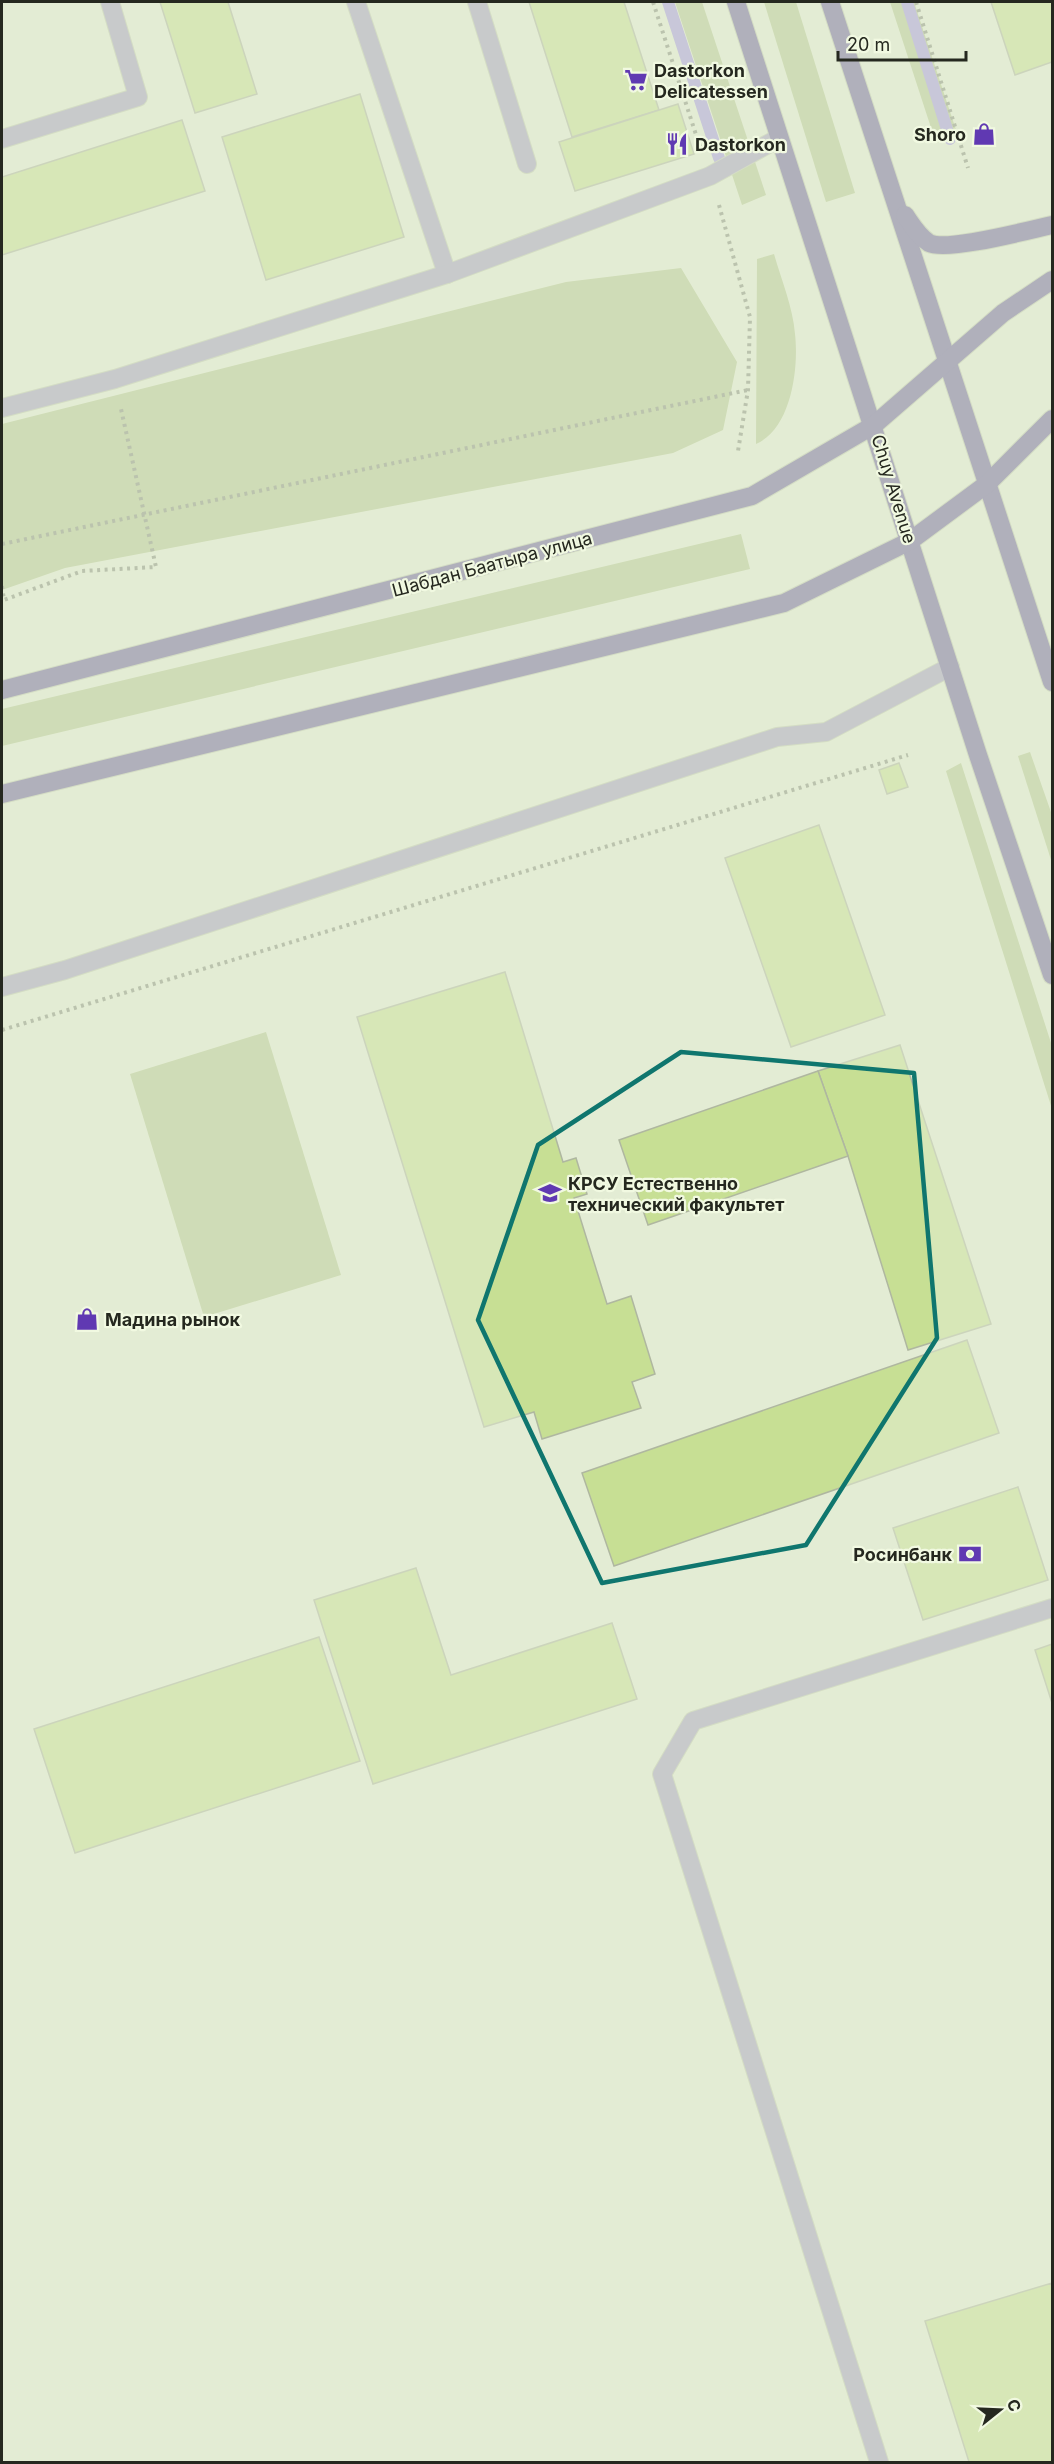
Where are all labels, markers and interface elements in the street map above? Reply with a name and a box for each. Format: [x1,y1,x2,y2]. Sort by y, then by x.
scale bar [838,24,966,62]
text: 20 m [847,34,890,55]
place label: Dastorkon Delicatessen [654,60,768,102]
supermarket icon: Dastorkon Delicatessen [623,67,649,93]
shop icon: Shoro [971,121,997,147]
place label: Shoro [914,124,966,145]
restaurant icon: Dastorkon [664,131,690,157]
place label: Dastorkon [695,134,786,155]
street label: Chuy Avenue [867,432,921,546]
street label: Шабдан Баатыра улица [390,527,594,601]
place label: КРСУ Естественно технический факультет [568,1173,784,1215]
school or university icon: КРСУ Естественно технический факультет [537,1180,563,1206]
shop icon: Мадина рынок [74,1306,100,1332]
place label: Мадина рынок [105,1309,240,1330]
bank icon: Росинбанк [957,1541,983,1567]
place label: Росинбанк [853,1544,952,1565]
north arrow [970,2380,1030,2440]
text: С [1003,2397,1026,2414]

